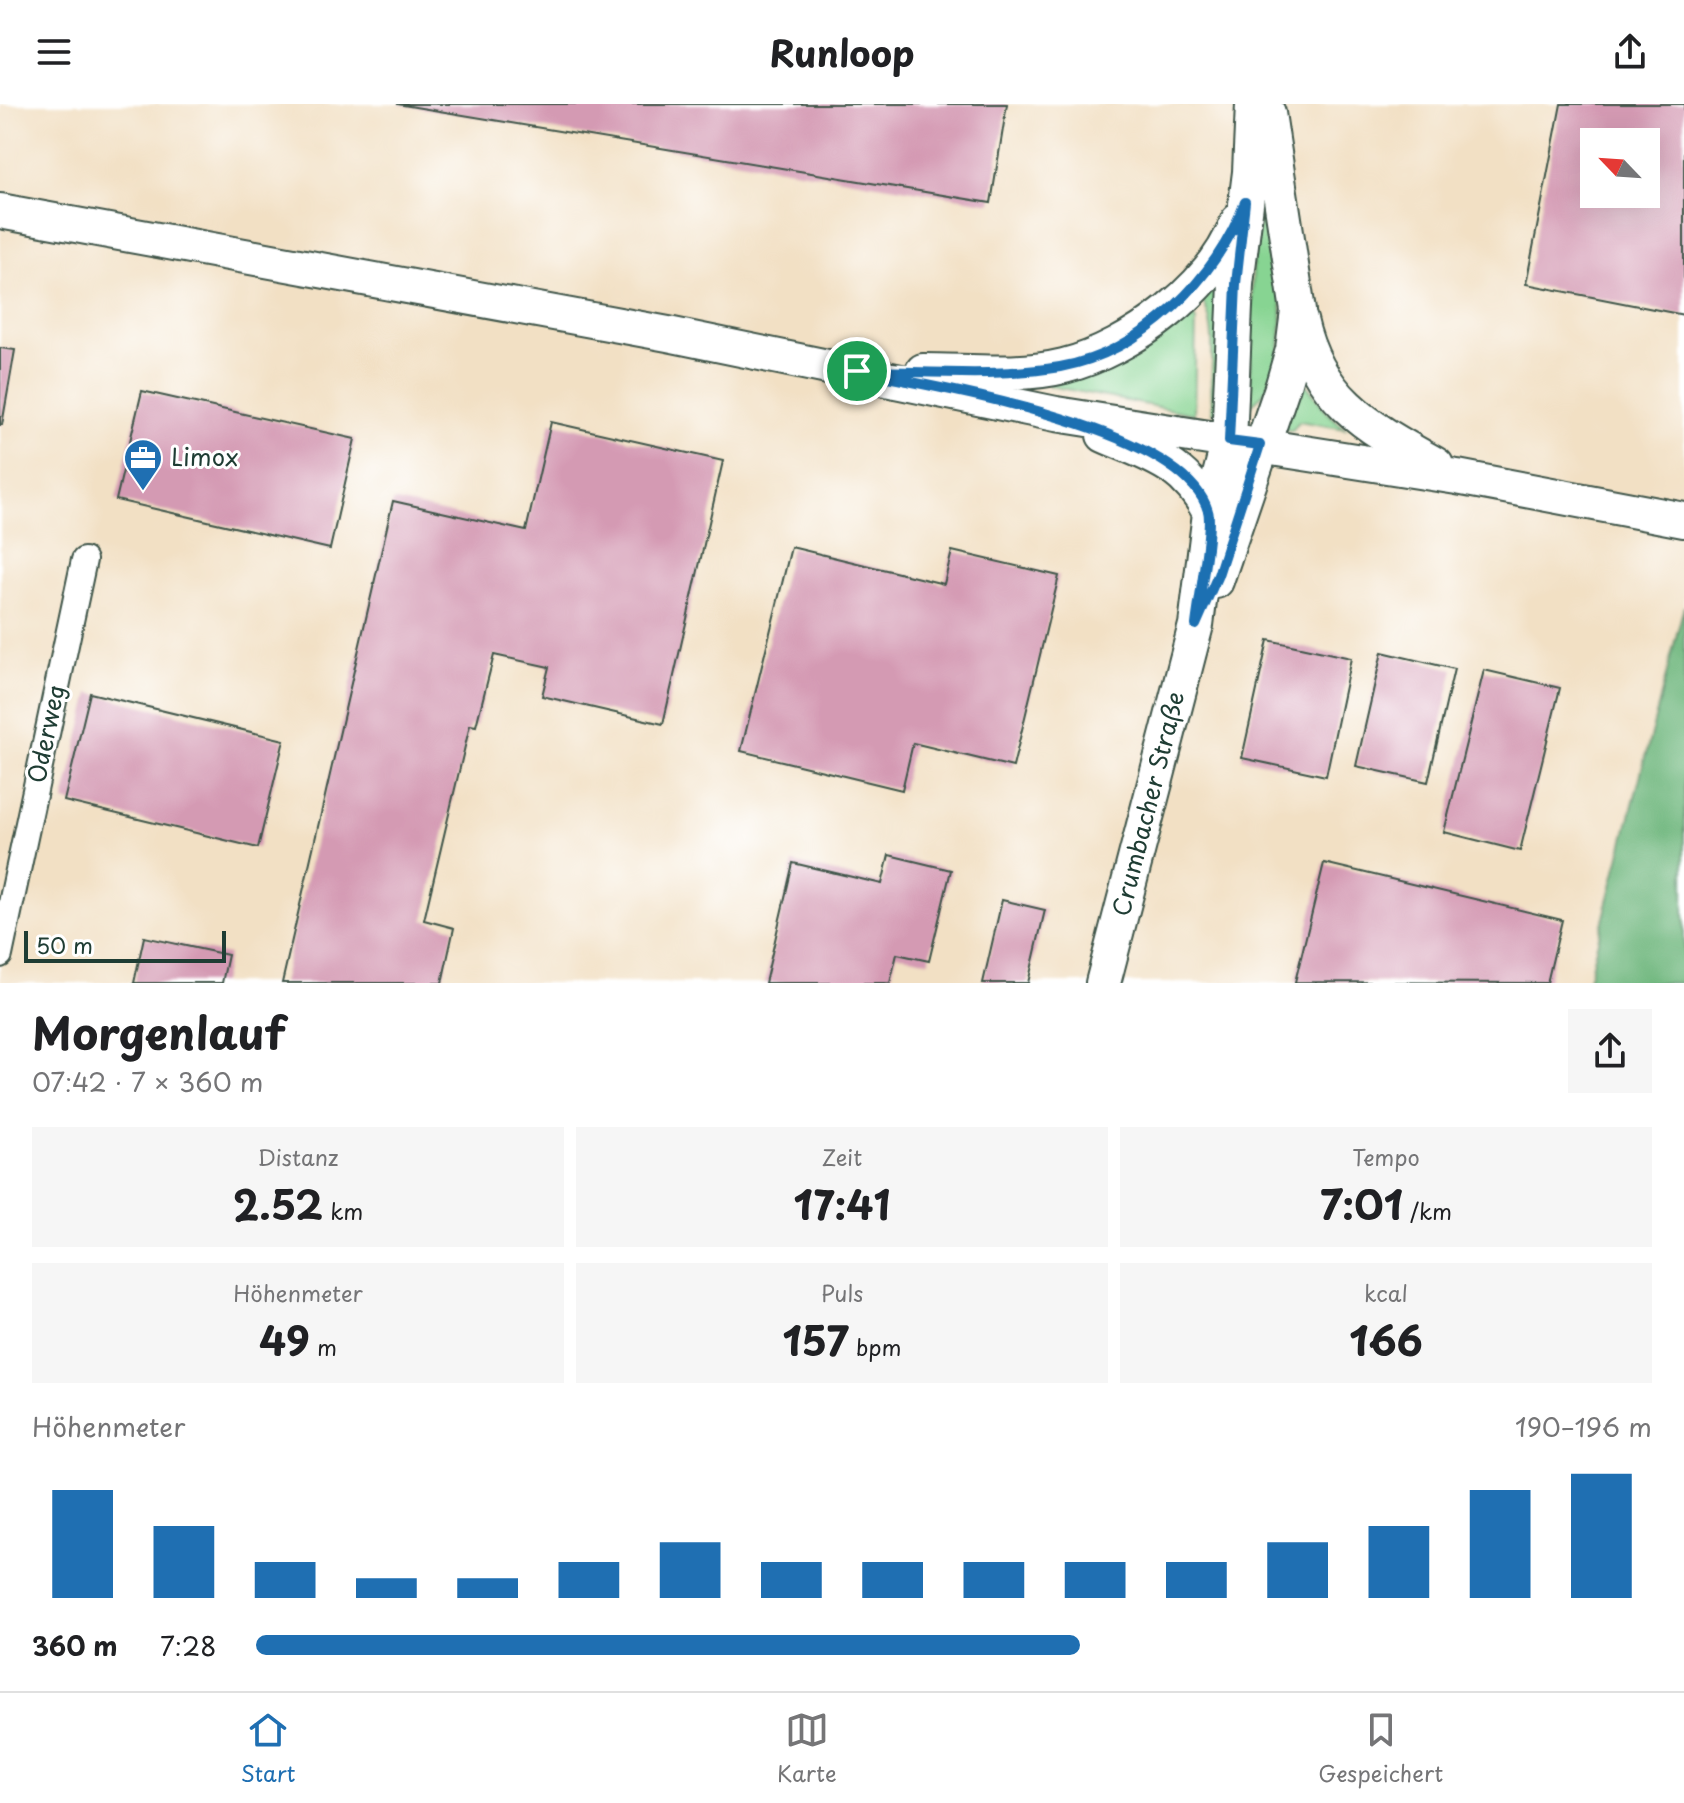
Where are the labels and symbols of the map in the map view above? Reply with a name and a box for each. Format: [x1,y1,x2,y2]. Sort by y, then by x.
north arrow [1580,128,1660,208]
pin [823,337,891,405]
office icon: Limox [122,437,164,492]
place label: Limox [171,438,239,474]
street label: Oderweg [17,681,73,786]
street label: Crumbacher Straße [1102,687,1192,920]
scale bar [24,927,226,963]

